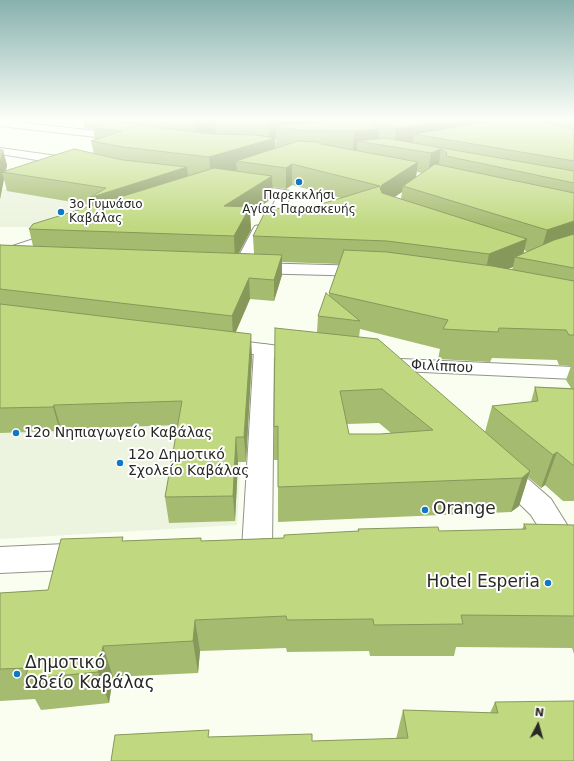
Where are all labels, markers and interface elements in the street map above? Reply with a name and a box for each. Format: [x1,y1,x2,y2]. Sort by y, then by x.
marker: Παρεκκλήσι Αγίας Παρασκευής [294,177,304,187]
place label: Παρεκκλήσι Αγίας Παρασκευής [242,189,356,217]
place label: 3ο Γυμνάσιο Καβάλας [69,198,143,226]
marker: 3ο Γυμνάσιο Καβάλας [56,207,66,217]
street label: Φιλίππου [410,357,474,377]
place label: 12ο Νηπιαγωγείο Καβάλας [24,425,212,441]
marker: 12ο Νηπιαγωγείο Καβάλας [11,428,21,438]
place label: 12ο Δημοτικό Σχολείο Καβάλας [128,447,249,480]
marker: 12ο Δημοτικό Σχολείο Καβάλας [115,458,125,468]
place label: Orange [433,500,496,520]
marker: Orange [420,505,430,515]
place label: Hotel Esperia [427,573,540,593]
marker: Hotel Esperia [543,578,553,588]
place label: Δημοτικό Ωδείο Καβάλας [25,654,155,694]
marker: Δημοτικό Ωδείο Καβάλας [12,669,22,679]
north arrow [518,705,558,745]
text: N [534,706,545,720]

